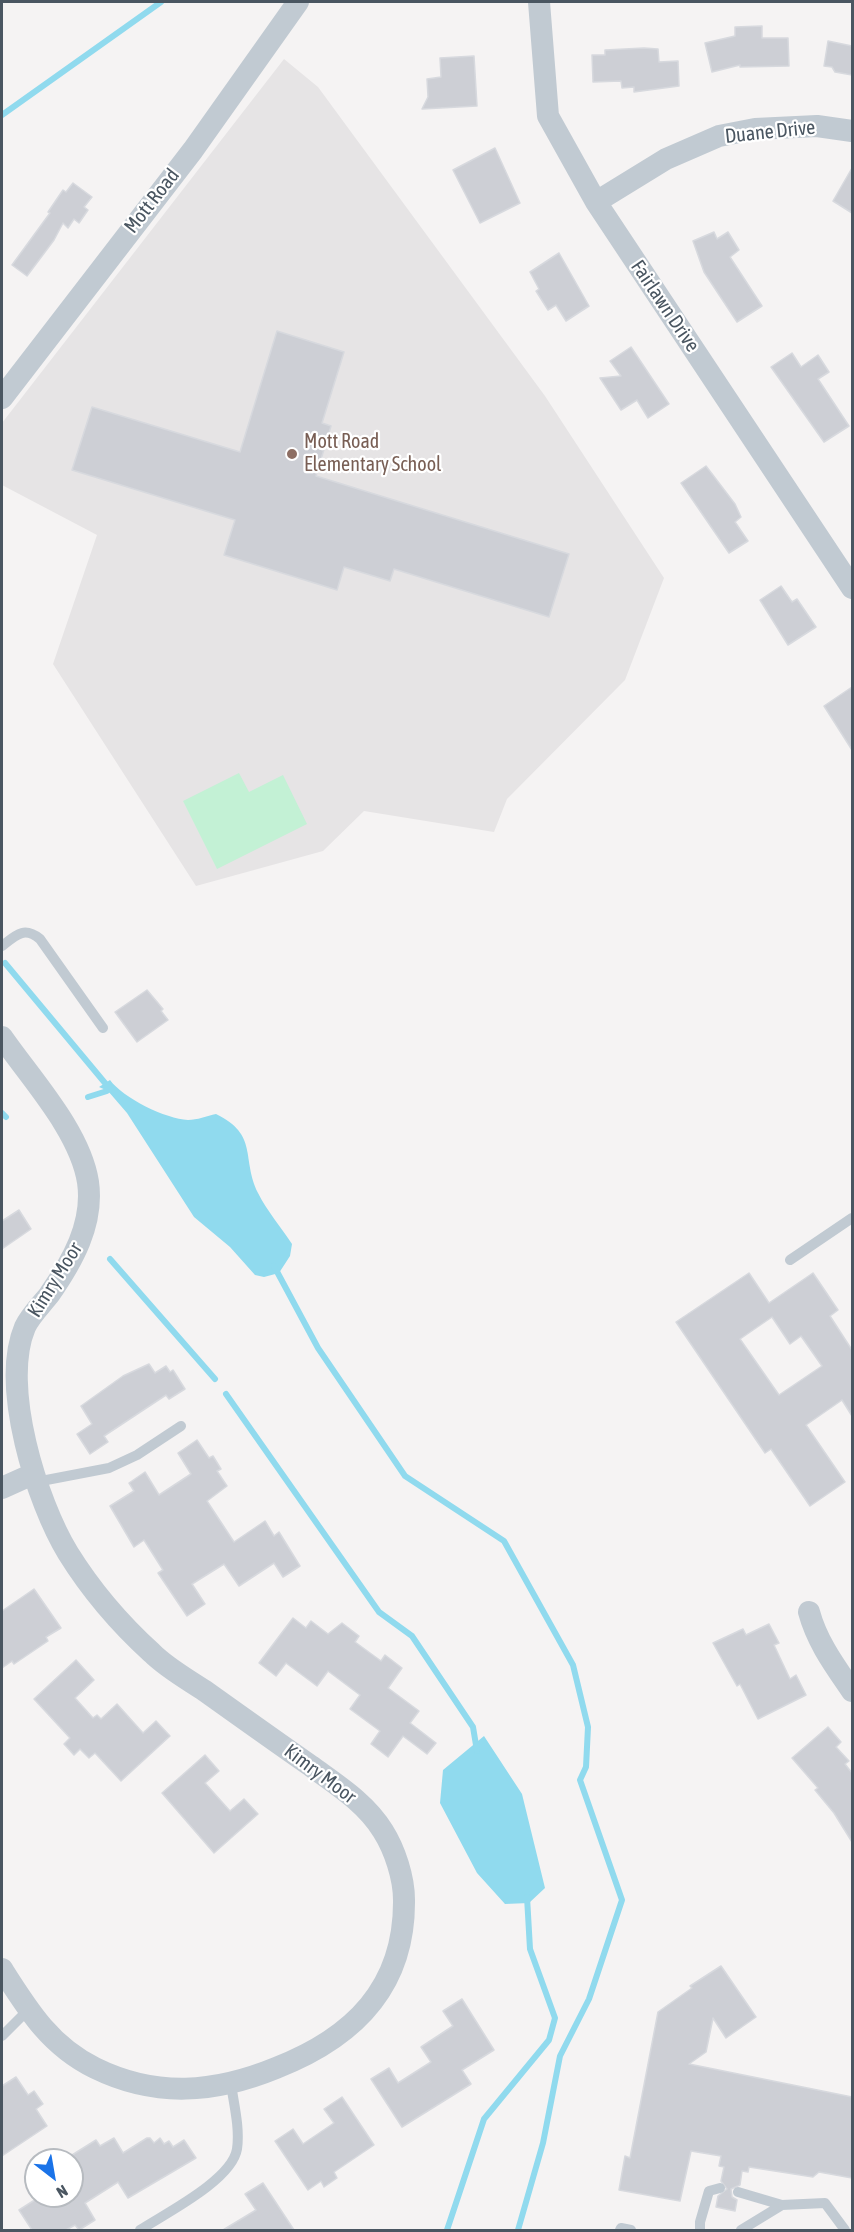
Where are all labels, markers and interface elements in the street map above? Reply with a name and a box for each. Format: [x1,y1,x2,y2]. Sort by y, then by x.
street label: Duane Drive [724,115,816,149]
street label: Mott Road [119,164,185,238]
street label: Fairlawn Drive [626,256,704,356]
place label: Mott Road Elementary School [304,430,441,477]
marker: Mott Road Elementary School [285,447,299,461]
street label: Kimry Moor [23,1238,87,1322]
street label: Kimry Moor [279,1739,361,1809]
north arrow [24,2148,84,2208]
text: N [54,2182,71,2202]

